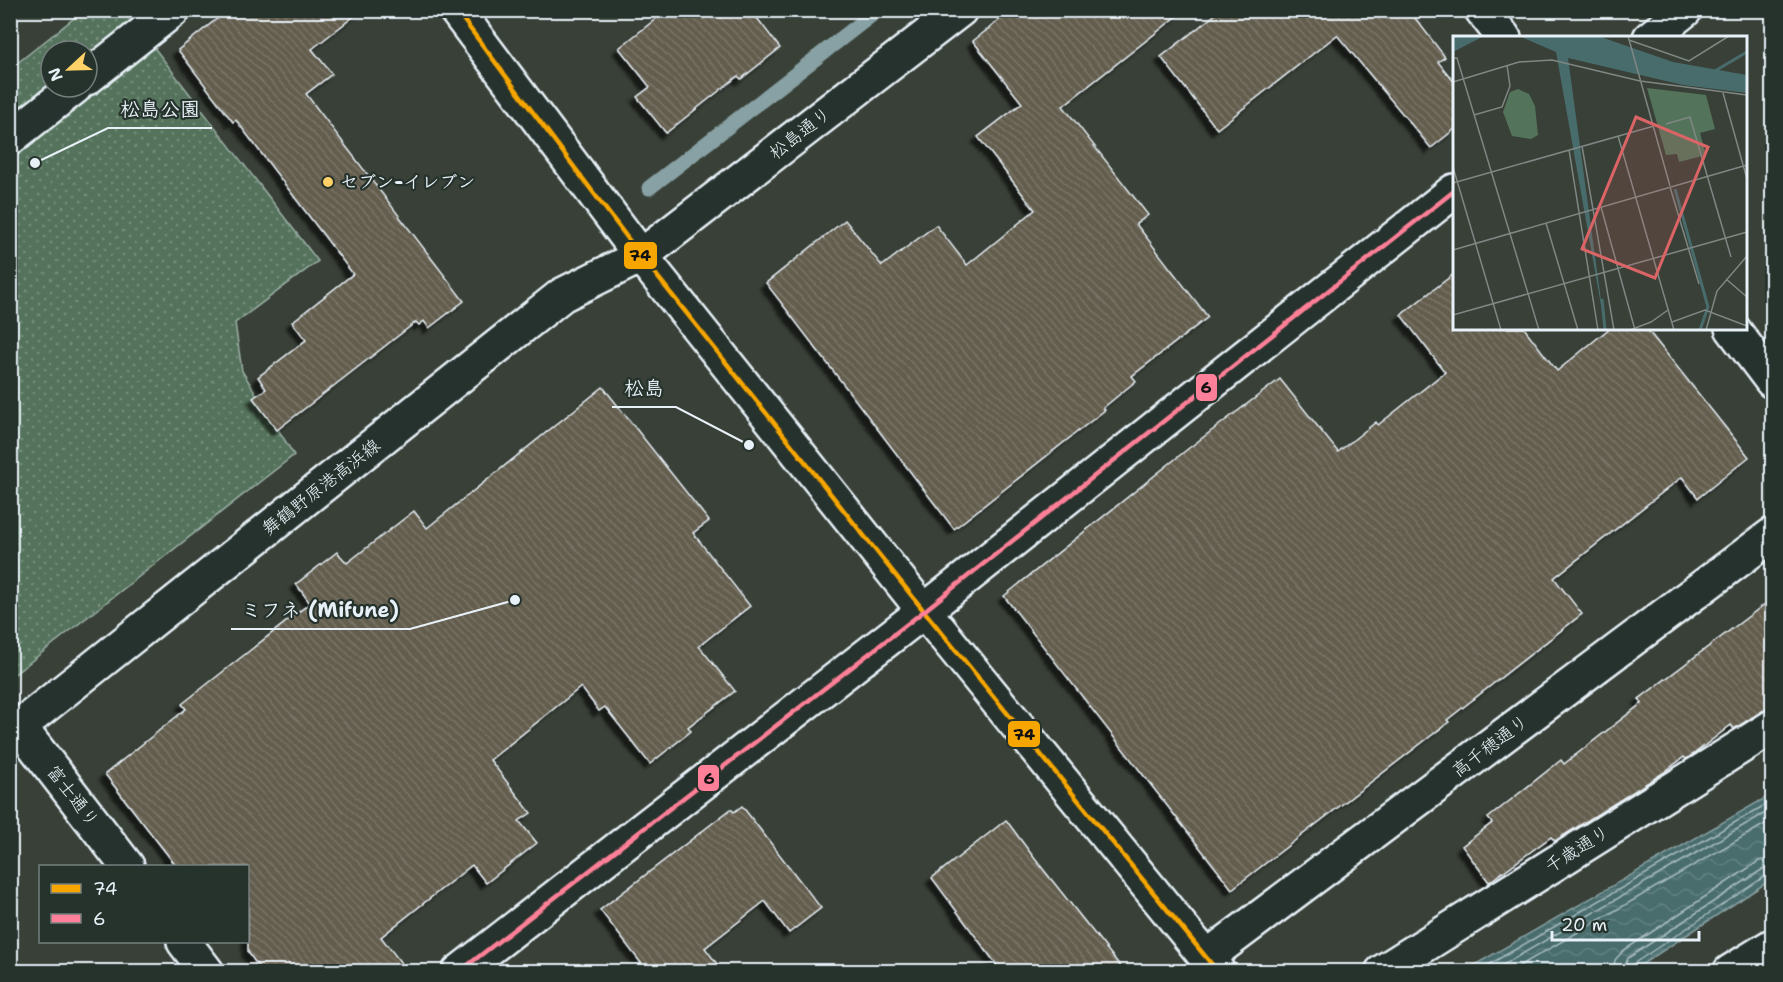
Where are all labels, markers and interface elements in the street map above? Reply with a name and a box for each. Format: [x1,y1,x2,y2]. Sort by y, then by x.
inset map [1453,36,1747,330]
north arrow [39,39,99,99]
text: N [43,65,68,84]
callout: 松島公園 [108,90,212,128]
text: 松島公園 [120,96,200,122]
street label: 松島通り [764,101,836,165]
place label: セブン-イレブン [340,170,475,194]
marker: セブン-イレブン [321,175,335,189]
line badge: 74 [623,241,658,270]
text: 74 [629,245,651,266]
callout: 松島 [612,369,676,407]
line badge: 6 [1195,373,1218,402]
text: 松島 [624,375,664,401]
text: 6 [1200,377,1212,398]
street label: 舞鶴野原港高浜線 [257,433,385,541]
callout: ミフネ (Mifune) [231,591,410,629]
text: ミフネ (Mifune) [241,597,399,623]
street label: 高千穂通り [1447,709,1533,783]
line badge: 74 [1007,720,1041,748]
text: 74 [1013,724,1035,745]
street label: 富士通り [41,760,105,832]
line badge: 6 [697,764,720,792]
text: 6 [703,768,715,789]
street label: 千歳通り [1540,820,1614,878]
legend [39,865,249,943]
text: 74 [93,877,117,901]
scale bar [1552,904,1699,942]
text: 6 [93,907,106,931]
text: 20 m [1561,913,1607,937]

